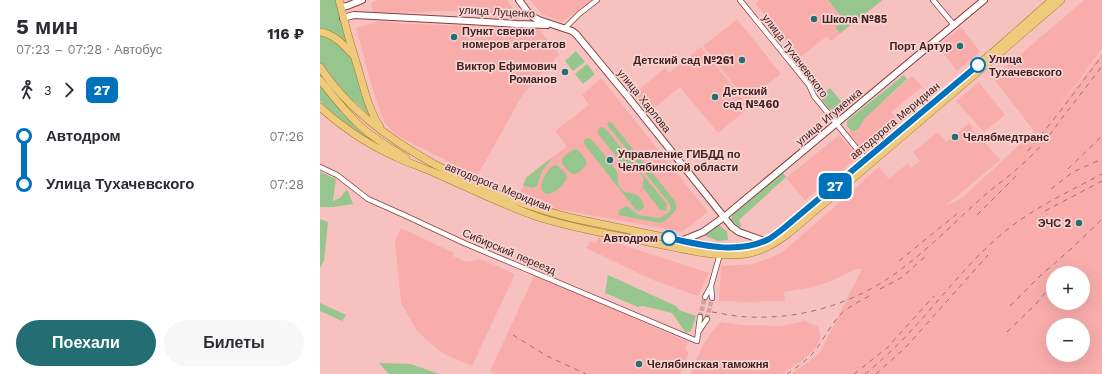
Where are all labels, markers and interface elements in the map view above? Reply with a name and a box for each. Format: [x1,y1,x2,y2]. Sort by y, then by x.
street label: улица Луценко [459,4,535,20]
street label: улица Тухачевского [759,12,831,100]
place label: Школа №85 [822,13,887,26]
text: 5 мин [16,14,78,39]
marker: Школа №85 [809,14,819,24]
text: 116 ₽ [267,25,304,43]
place label: Пункт сверки номеров агрегатов [462,25,566,51]
marker: Пункт сверки номеров агрегатов [449,32,459,42]
place label: Порт Артур [889,40,952,53]
marker: Порт Артур [955,41,965,51]
text: 07:23 – 07:28 · Автобус [16,42,162,57]
place label: Улица Тухачевского [989,53,1062,79]
place label: Детский сад №261 [633,54,734,67]
marker: Детский сад №261 [737,55,747,65]
marker: Улица Тухачевского [970,57,986,73]
place label: Виктор Ефимович Романов [457,60,557,86]
marker: Виктор Ефимович Романов [560,67,570,77]
street label: улица Харлова [615,67,674,136]
icon: walk [16,79,38,101]
icon: forward [58,79,80,101]
street label: автодорога Меридиан [847,80,943,162]
text: 27 [94,82,110,98]
text: 3 [44,83,52,98]
place label: Детский сад №460 [723,85,779,111]
street label: улица Игуменка [793,85,865,148]
marker: Детский сад №460 [710,92,720,102]
text: Автодром [46,127,121,145]
text: 07:26 [270,129,304,144]
place label: Челябмедтранс [963,131,1049,144]
marker: Челябмедтранс [950,132,960,142]
place label: Управление ГИБДД по Челябинской области [618,148,741,174]
marker: Управление ГИБДД по Челябинской области [605,155,615,165]
street label: автодорога Меридиан [443,160,553,214]
line badge: 27 [817,173,853,199]
text: Улица Тухачевского [46,175,195,193]
text: 07:28 [269,177,304,192]
text: 27 [827,178,843,194]
place label: ЭЧС 2 [1038,217,1071,230]
marker: ЭЧС 2 [1074,218,1084,228]
street label: Сибирский переезд [460,226,558,278]
marker: Автодром [661,230,677,246]
place label: Автодром [603,232,658,245]
map controls [1046,266,1090,362]
button: + [1046,266,1090,310]
button: − [1046,318,1090,362]
button: Поехали [16,320,156,366]
button: Билеты [164,320,304,366]
place label: Челябинская таможня [647,358,769,371]
marker: Челябинская таможня [634,359,644,369]

